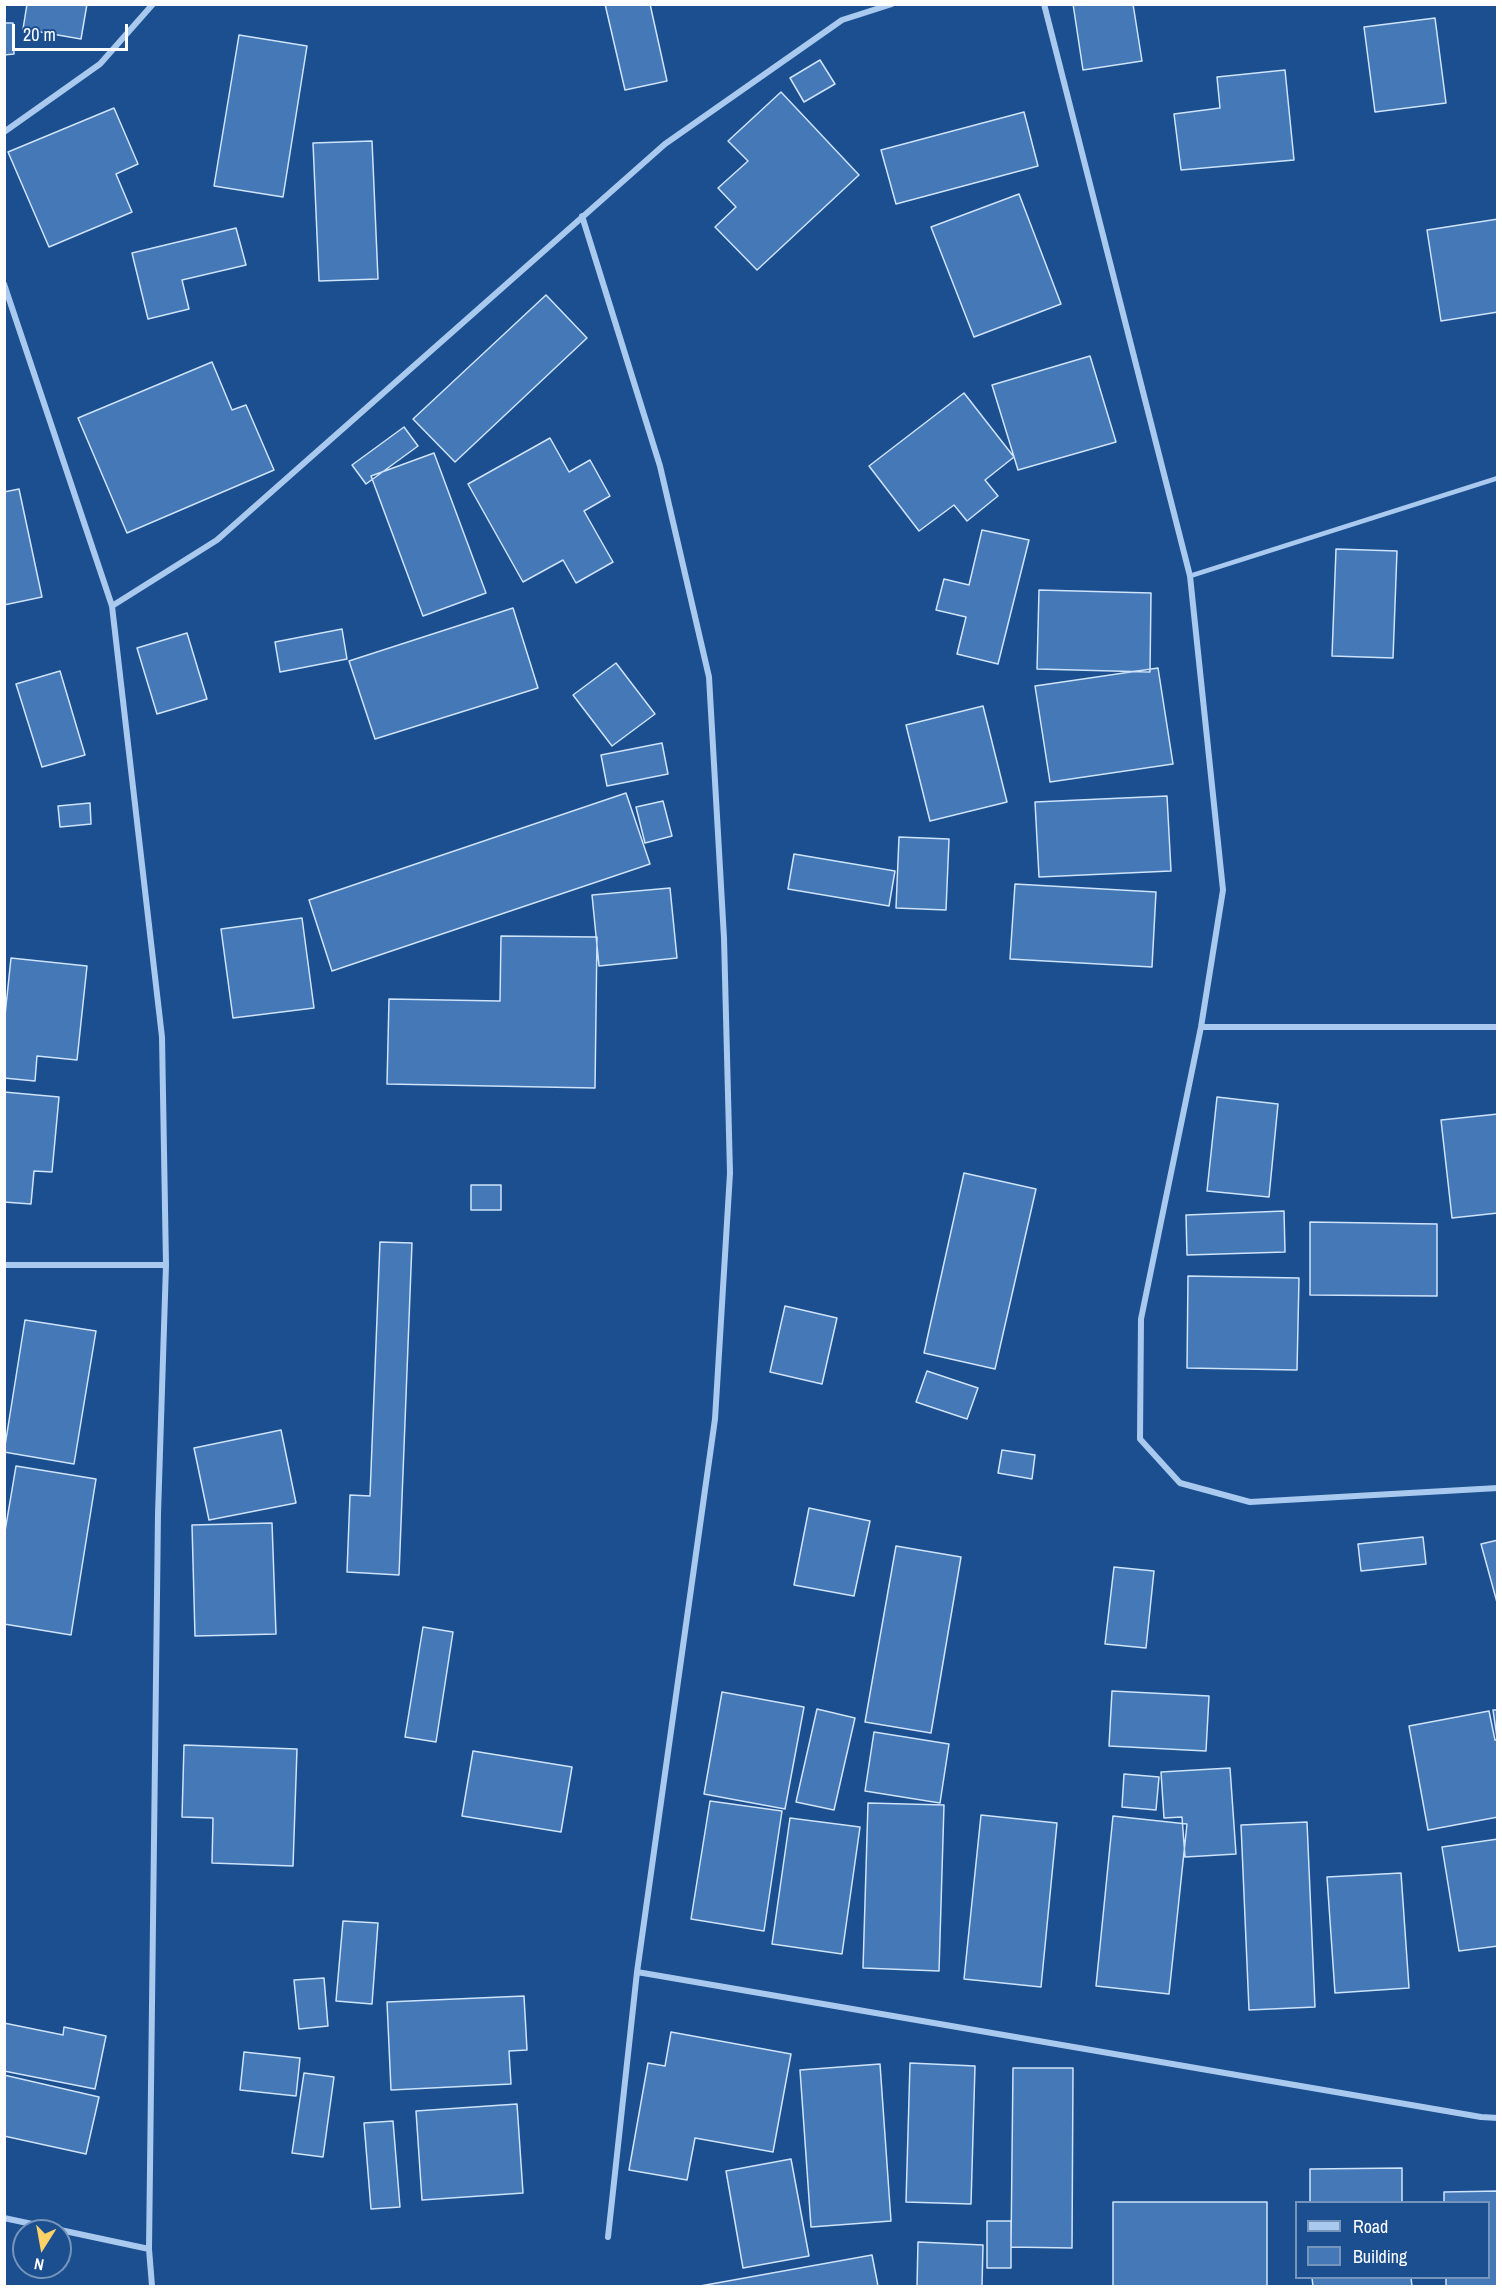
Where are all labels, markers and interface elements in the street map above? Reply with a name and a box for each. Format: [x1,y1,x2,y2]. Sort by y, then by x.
scale bar [15,12,130,50]
text: 20 m [23,22,56,47]
legend [1295,2201,1490,2279]
text: Road [1353,2214,1388,2239]
north arrow [12,2219,72,2279]
text: Building [1353,2244,1407,2269]
text: N [32,2253,46,2276]

